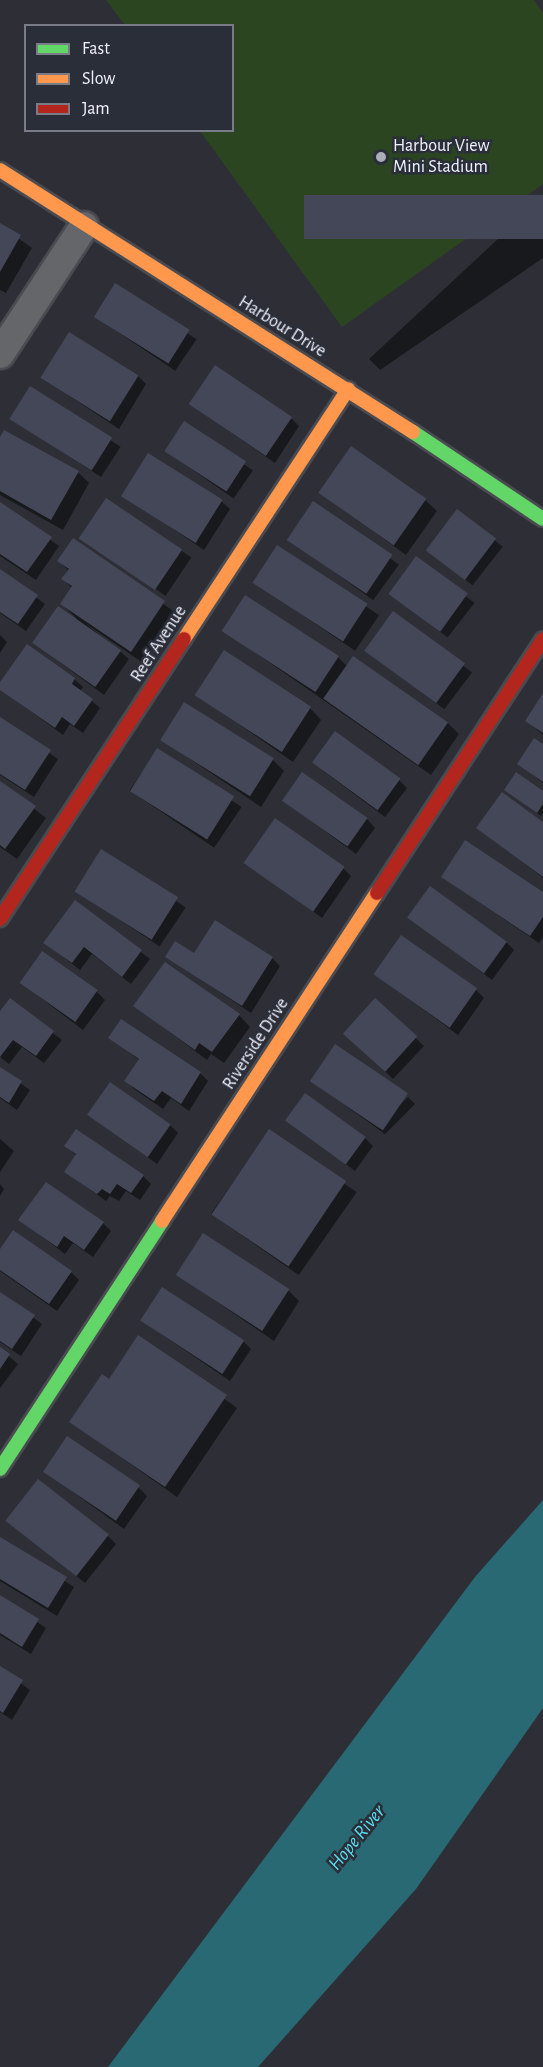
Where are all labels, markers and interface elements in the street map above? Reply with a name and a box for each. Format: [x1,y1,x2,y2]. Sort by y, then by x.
legend [24,24,234,132]
text: Fast [82,40,110,58]
text: Slow [82,70,115,88]
text: Jam [82,100,110,118]
place label: Harbour View Mini Stadium [393,136,490,178]
marker: Harbour View Mini Stadium [374,150,388,164]
street label: Harbour Drive [234,292,330,362]
street label: Reef Avenue [126,602,192,686]
street label: Riverside Drive [218,994,294,1094]
water label: Hope River [323,1801,391,1875]

